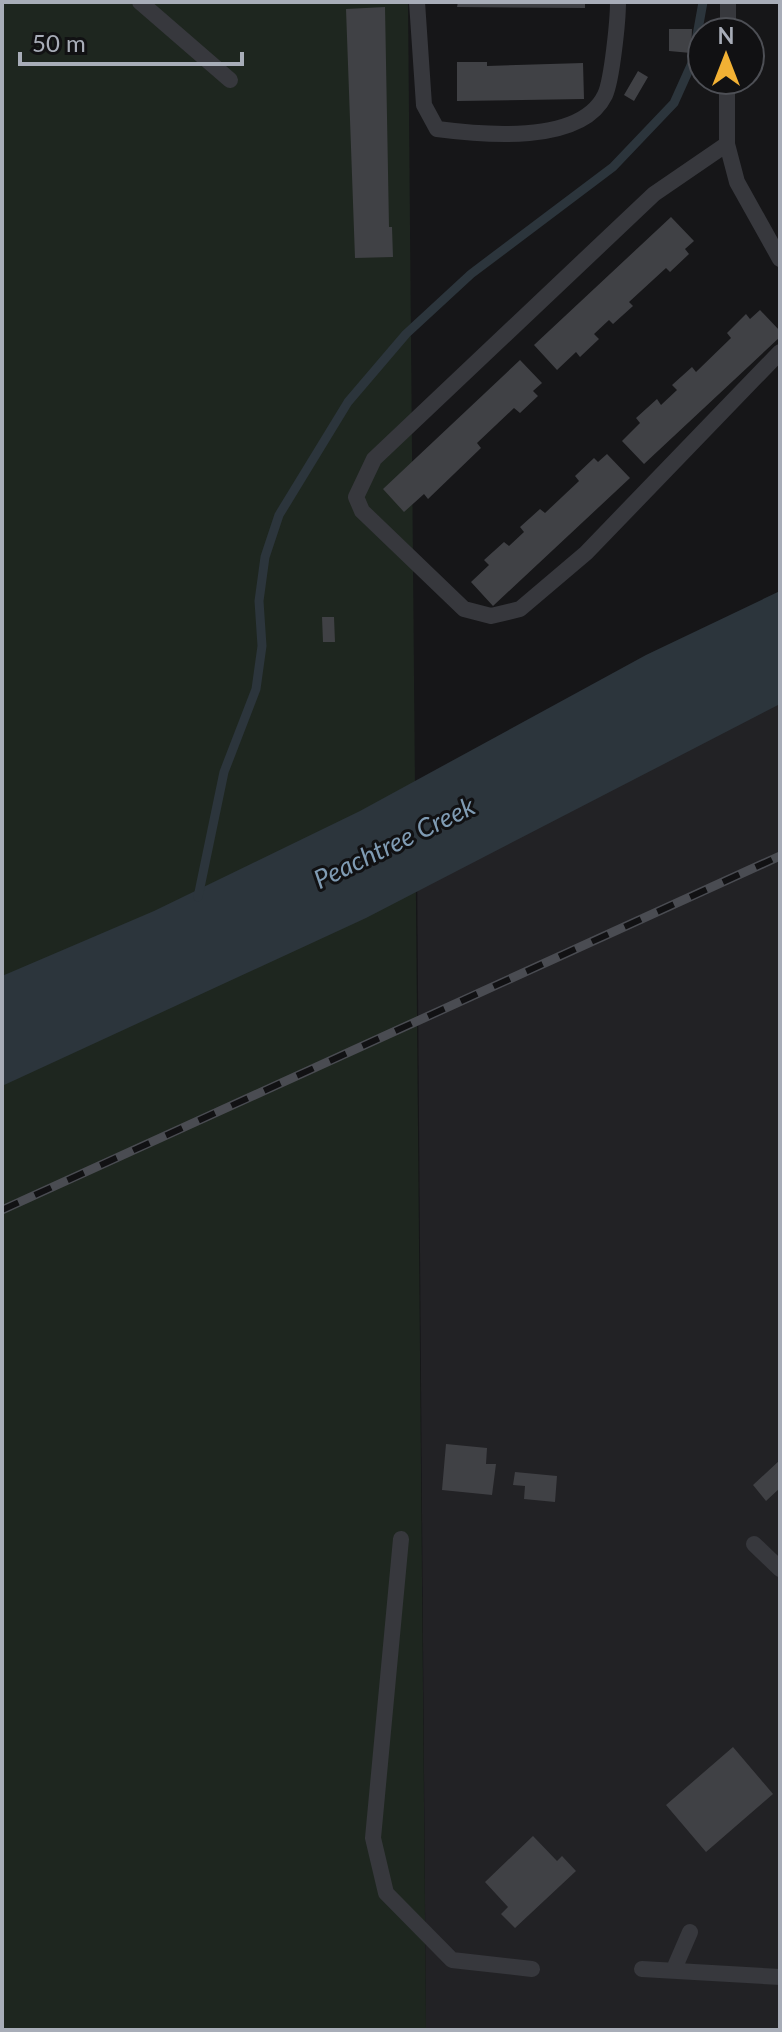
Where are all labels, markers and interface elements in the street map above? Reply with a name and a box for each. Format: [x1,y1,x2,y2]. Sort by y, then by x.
scale bar [20,16,242,66]
north arrow [686,16,766,96]
text: N [718,22,734,49]
text: 50 m [32,28,86,57]
water label: Peachtree Creek [308,789,480,895]

